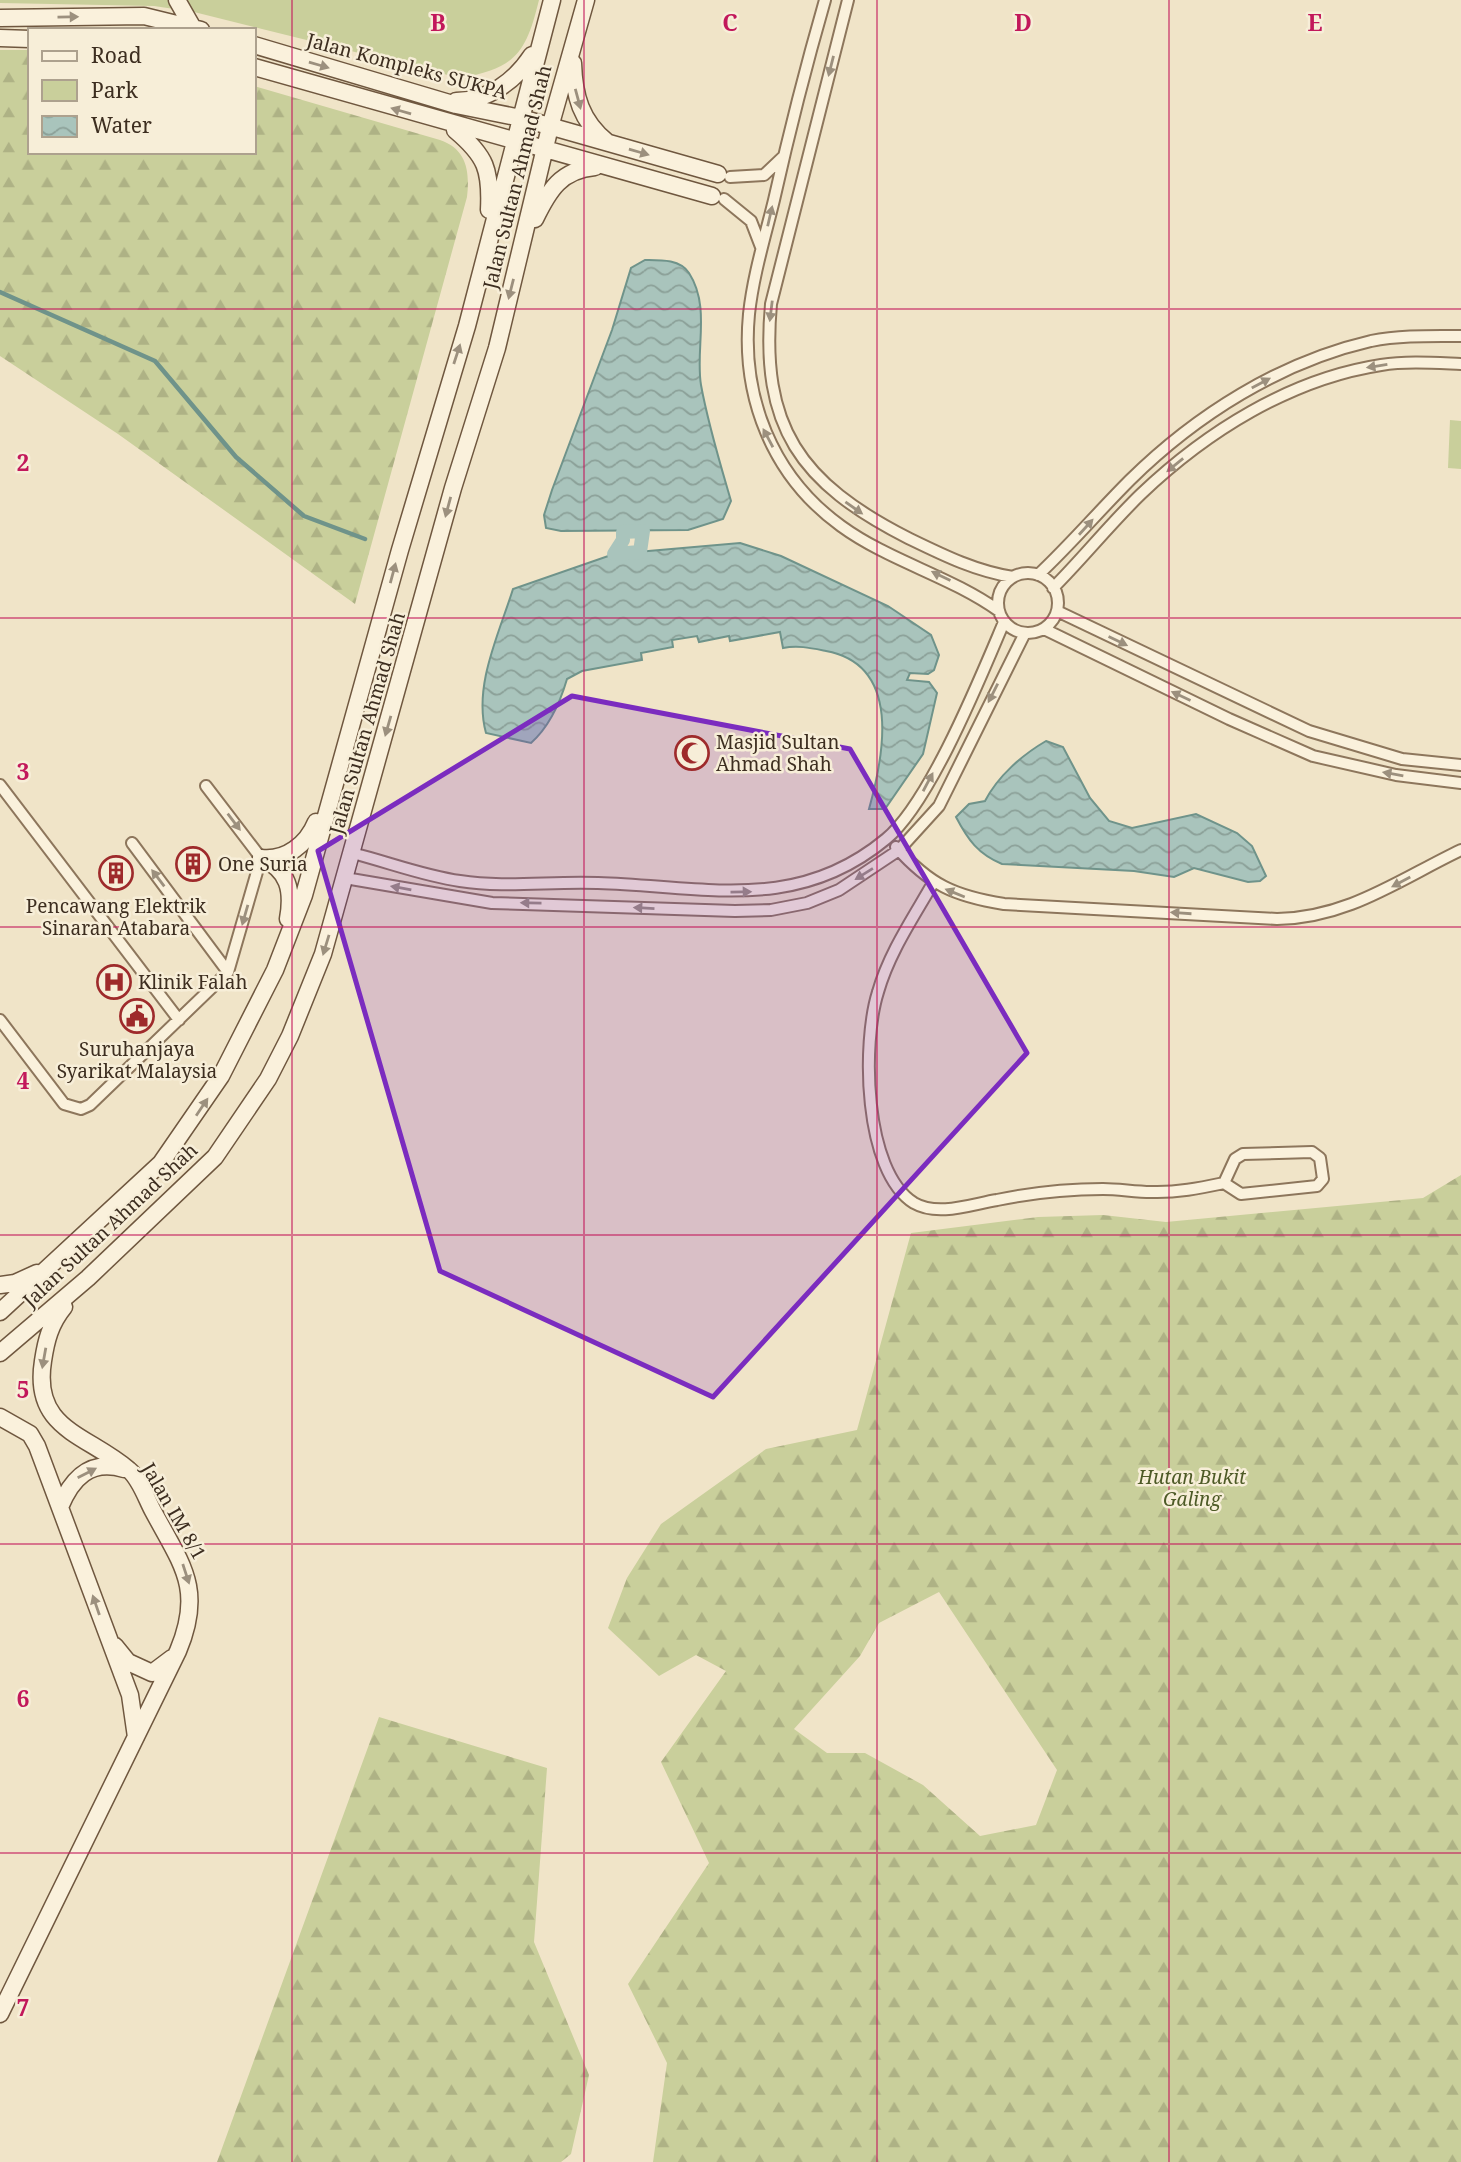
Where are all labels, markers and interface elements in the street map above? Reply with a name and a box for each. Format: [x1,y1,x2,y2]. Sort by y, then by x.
text: B [430,6,446,38]
text: C [722,6,738,38]
text: D [1014,6,1032,38]
text: E [1307,6,1323,38]
one-way arrow [57,11,79,23]
street label: Jalan Kompleks SUKPA [303,26,511,105]
legend [28,28,256,154]
text: Road [91,41,142,69]
one-way arrow [825,55,836,77]
one-way arrow [309,60,330,70]
street label: Jalan Sultan Ahmad Shah [476,62,557,293]
text: Park [91,76,138,104]
one-way arrow [573,89,583,110]
one-way arrow [391,105,412,115]
text: Water [91,111,152,139]
one-way arrow [629,148,650,158]
one-way arrow [765,205,776,227]
one-way arrow [505,278,516,300]
one-way arrow [765,300,776,322]
one-way arrow [453,344,463,365]
one-way arrow [1366,361,1388,372]
one-way arrow [1251,377,1271,389]
one-way arrow [762,428,773,448]
text: 2 [17,446,30,478]
one-way arrow [1166,458,1184,472]
one-way arrow [442,496,453,518]
one-way arrow [845,501,863,515]
one-way arrow [1078,518,1094,536]
one-way arrow [388,561,399,583]
one-way arrow [931,570,951,582]
street label: Jalan Sultan Ahmad Shah [323,609,411,838]
one-way arrow [1108,635,1128,647]
one-way arrow [987,683,999,703]
one-way arrow [1171,690,1191,702]
one-way arrow [382,716,392,737]
place label: Masjid Sultan Ahmad Shah [716,729,839,777]
mosque icon: Masjid Sultan Ahmad Shah [673,734,711,772]
text: 3 [17,755,30,787]
one-way arrow [1382,768,1404,779]
one-way arrow [922,772,933,792]
one-way arrow [226,813,240,831]
building icon: One Suria [174,845,212,883]
place label: One Suria [218,851,308,877]
building icon: Pencawang Elektrik Sinaran Atabara [97,854,135,892]
one-way arrow [854,868,873,881]
one-way arrow [152,869,166,887]
one-way arrow [1391,876,1411,888]
one-way arrow [390,882,412,893]
one-way arrow [730,886,752,898]
one-way arrow [945,887,966,898]
place label: Pencawang Elektrik Sinaran Atabara [26,893,207,941]
one-way arrow [519,898,541,909]
one-way arrow [633,902,655,913]
one-way arrow [239,905,249,926]
one-way arrow [1170,907,1192,918]
one-way arrow [320,935,330,956]
hospital icon: Klinik Falah [95,963,133,1001]
place label: Klinik Falah [138,969,247,995]
public building icon: Suruhanjaya Syarikat Malaysia [118,997,156,1035]
place label: Suruhanjaya Syarikat Malaysia [57,1036,217,1084]
text: 4 [17,1064,30,1096]
one-way arrow [195,1097,208,1117]
street label: Jalan Sultan Ahmad Shah [16,1137,203,1314]
one-way arrow [38,1347,49,1369]
text: 5 [17,1373,30,1405]
street label: Jalan IM 8/1 [135,1457,212,1564]
park label: Hutan Bukit Galing [1137,1464,1247,1512]
one-way arrow [77,1468,97,1479]
one-way arrow [181,1564,191,1585]
one-way arrow [90,1594,101,1615]
text: 6 [17,1682,30,1714]
text: 7 [17,1991,30,2023]

